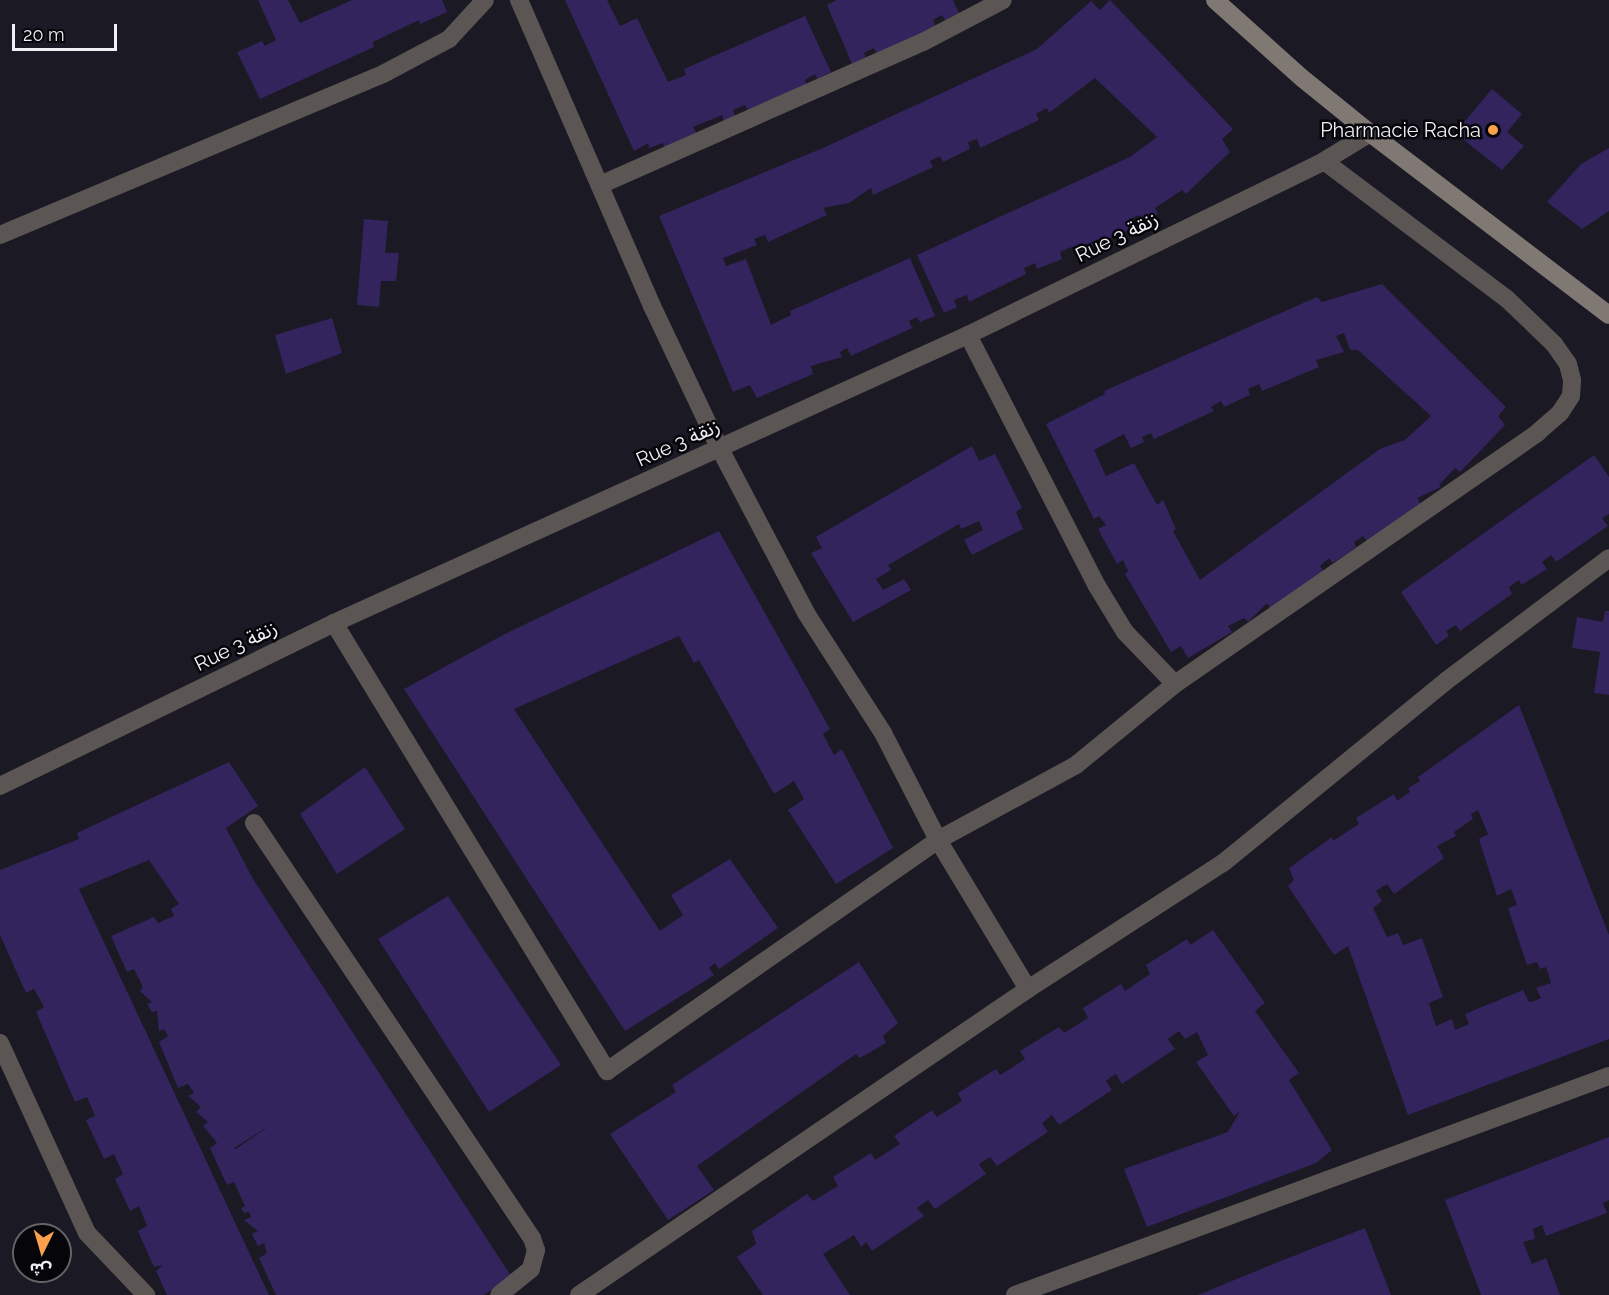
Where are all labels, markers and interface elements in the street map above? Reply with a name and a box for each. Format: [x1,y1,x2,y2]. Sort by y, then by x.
scale bar [15,12,120,50]
text: 20 m [23,24,65,45]
place label: Pharmacie Racha [1320,118,1481,142]
marker: Pharmacie Racha [1486,123,1500,137]
street label: Rue 3 زنقة [1072,207,1162,267]
street label: Rue 3 زنقة [632,414,724,472]
street label: Rue 3 زنقة [191,616,281,676]
north arrow [12,1223,72,1283]
text: ش [29,1259,52,1280]

